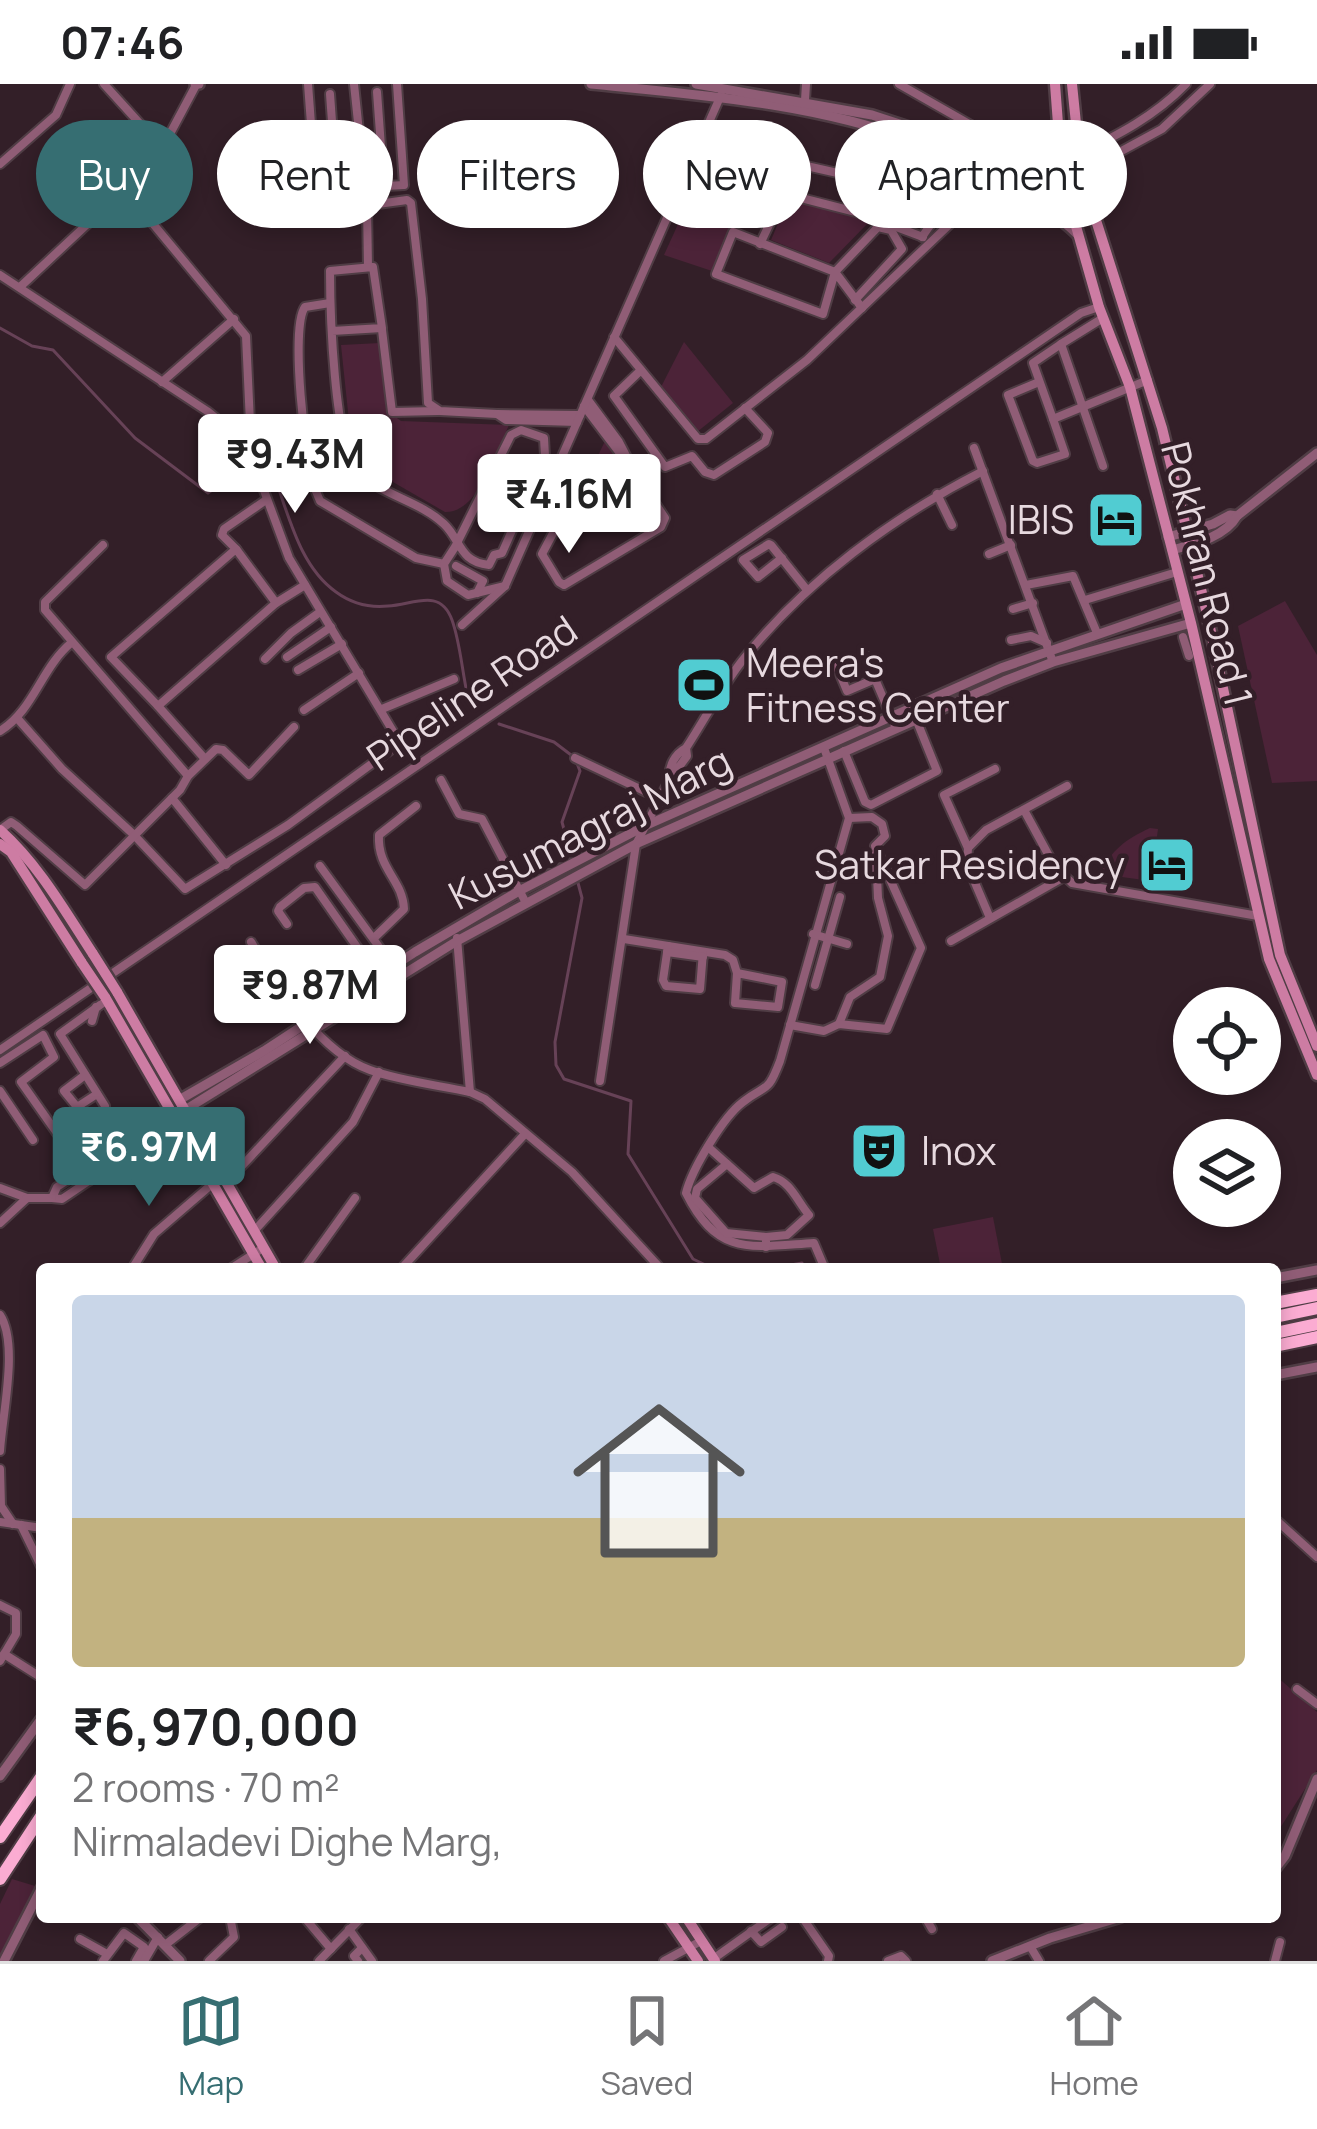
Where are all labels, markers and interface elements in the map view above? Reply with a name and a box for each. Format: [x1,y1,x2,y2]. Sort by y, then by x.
text: 07:46 [60,11,184,73]
chip: Buy [36,120,193,228]
chip: Rent [217,120,393,228]
chip: Filters [417,120,619,228]
chip: New [643,120,811,228]
chip: Apartment [835,120,1127,228]
pin: ₹9.43M [197,414,393,516]
text: ₹9.43M [225,426,365,480]
street label: Pokhran Road 1 [1149,436,1267,711]
pin: ₹4.16M [471,454,667,556]
text: ₹4.16M [505,466,633,520]
hotel icon: IBIS [1085,489,1147,551]
place label: IBIS [1008,492,1074,546]
street label: Pipeline Road [356,602,587,782]
place label: Meera's Fitness Center [746,635,1010,734]
sports icon: Meera's Fitness Center [673,654,735,716]
street label: Kusumagraj Marg [439,733,740,921]
hotel icon: Satkar Residency [1136,834,1198,896]
place label: Satkar Residency [814,837,1125,891]
pin: ₹9.87M [212,945,408,1047]
text: ₹9.87M [241,957,379,1011]
map controls [1173,987,1281,1227]
button: locate [1173,987,1281,1095]
pin: ₹6.97M [51,1107,247,1209]
text: ₹6.97M [80,1119,218,1173]
button: layers [1173,1119,1281,1227]
theatre icon: Inox [848,1120,910,1182]
place label: Inox [921,1123,997,1177]
icon: home [551,1373,767,1589]
text: ₹6,970,000 [72,1691,359,1760]
text: 2 rooms · 70 m² [72,1760,340,1814]
text: Nirmaladevi Dighe Marg, [72,1814,503,1868]
tab: Map [178,1988,244,2105]
tab: Saved [600,1988,693,2105]
tab: Home [1050,1988,1139,2105]

